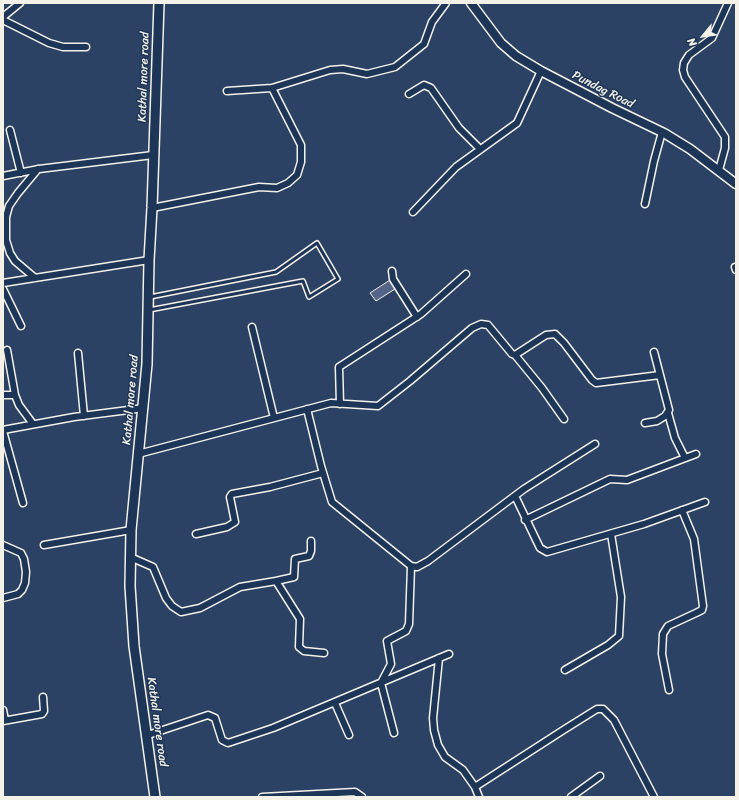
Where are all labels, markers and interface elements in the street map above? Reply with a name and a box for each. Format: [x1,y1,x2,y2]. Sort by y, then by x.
north arrow [683,16,723,56]
street label: Kathal more road [135,32,153,122]
text: N [682,34,702,50]
street label: Pundag Road [570,68,636,112]
street label: Kathal more road [120,354,142,446]
street label: Kathal more road [144,676,170,768]

